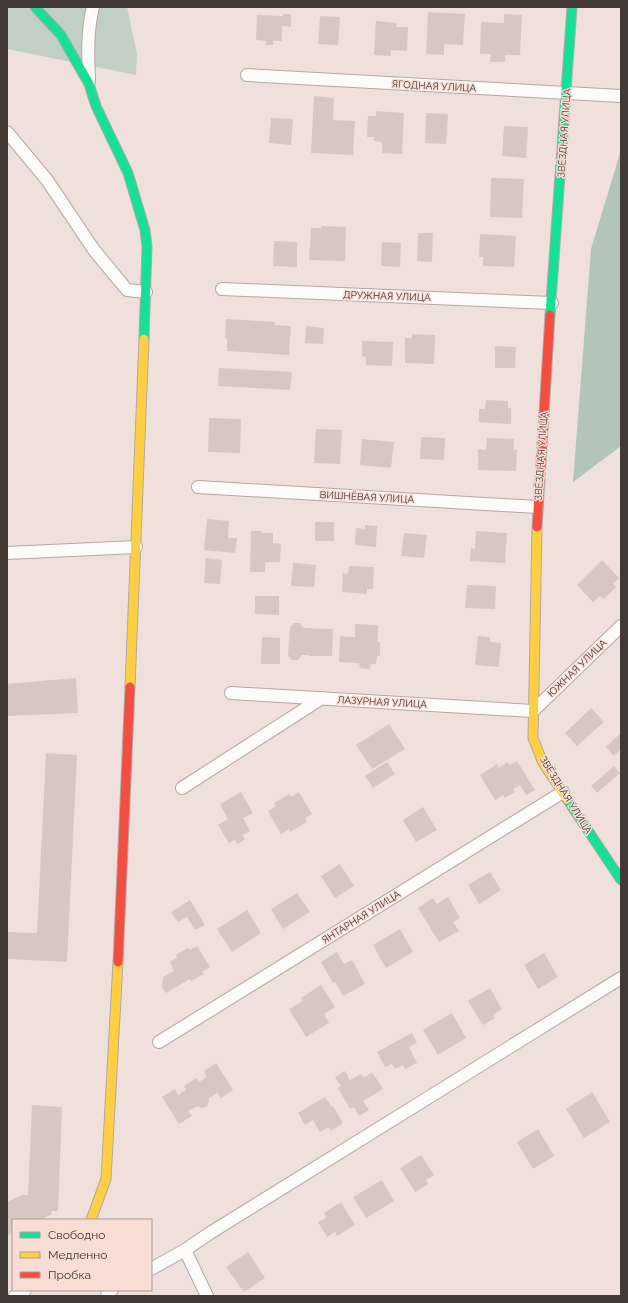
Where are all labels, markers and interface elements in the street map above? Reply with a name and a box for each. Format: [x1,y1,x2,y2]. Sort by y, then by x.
street label: ЯГОДНАЯ УЛИЦА [391,78,477,94]
street label: ЗВЁЗДНАЯ УЛИЦА [555,88,573,178]
street label: ДРУЖНАЯ УЛИЦА [343,289,431,303]
street label: ЗВЁЗДНАЯ УЛИЦА [532,411,550,501]
street label: ВИШНЁВАЯ УЛИЦА [320,489,415,505]
street label: ЮЖНАЯ УЛИЦА [545,637,609,699]
street label: ЛАЗУРНАЯ УЛИЦА [337,694,427,710]
street label: ЗВЁЗДНАЯ УЛИЦА [538,754,594,836]
street label: ЯНТАРНАЯ УЛИЦА [320,888,402,946]
legend [12,1219,152,1291]
text: Свободно [48,1228,105,1242]
text: Медленно [48,1248,107,1262]
text: Пробка [48,1268,91,1282]

